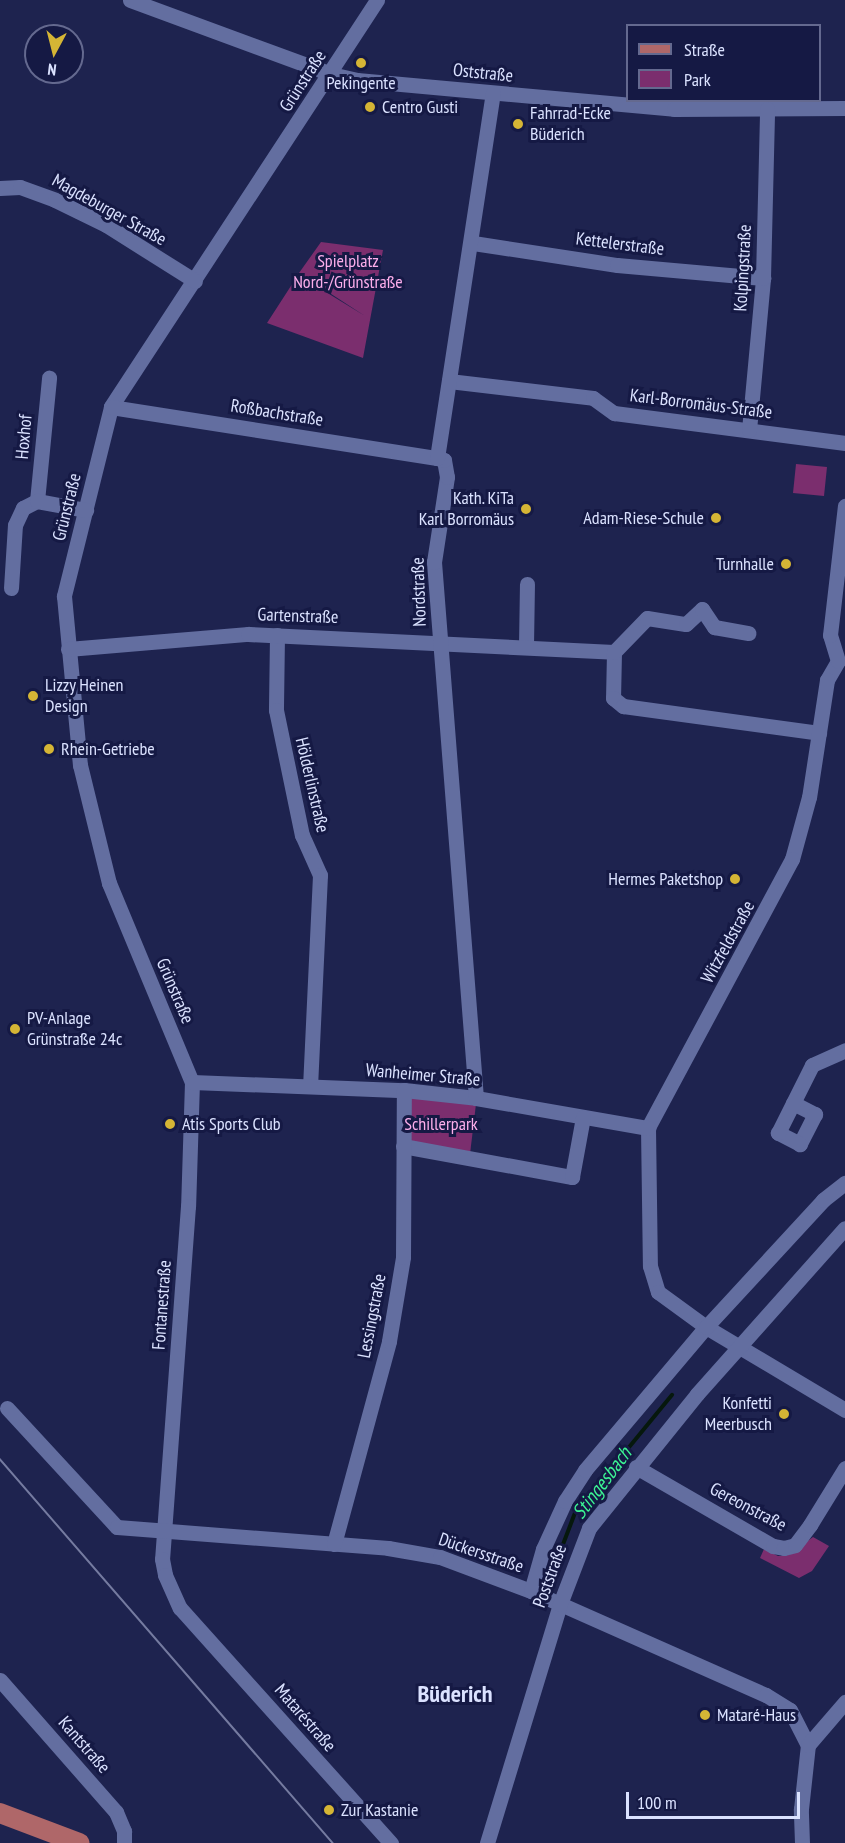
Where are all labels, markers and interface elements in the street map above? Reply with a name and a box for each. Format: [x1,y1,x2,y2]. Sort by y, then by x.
north arrow [24,24,84,84]
legend [626,24,821,102]
text: Straße [684,38,725,61]
street label: Grünstraße [275,46,331,116]
marker: Pekingente [354,56,368,70]
text: N [47,59,58,80]
street label: Oststraße [452,59,514,87]
text: Park [684,68,711,91]
place label: Pekingente [326,72,396,94]
place label: Centro Gusti [382,96,458,118]
marker: Centro Gusti [363,100,377,114]
place label: Fahrrad-Ecke Büderich [530,103,611,146]
marker: Fahrrad-Ecke Büderich [511,117,525,131]
street label: Magdeburger Straße [48,170,170,250]
street label: Kolpingstraße [730,224,756,312]
street label: Kettelerstraße [575,228,665,260]
park label: Spielplatz Nord-/Grünstraße [293,251,403,294]
street label: Karl-Borromäus-Straße [629,385,773,423]
street label: Roßbachstraße [229,395,325,431]
street label: Hoxhof [11,414,37,460]
street label: Grünstraße [48,471,86,543]
place label: Kath. KiTa Karl Borromäus [419,488,514,530]
marker: Kath. KiTa Karl Borromäus [519,502,533,516]
place label: Adam-Riese-Schule [583,507,704,529]
marker: Adam-Riese-Schule [709,511,723,525]
place label: Turnhalle [716,553,774,575]
street label: Nordstraße [407,557,431,627]
marker: Turnhalle [779,557,793,571]
street label: Gartenstraße [257,604,339,628]
place label: Lizzy Heinen Design [45,675,124,718]
marker: Lizzy Heinen Design [26,689,40,703]
street label: Hölderlinstraße [291,735,333,835]
place label: Rhein-Getriebe [61,738,155,760]
marker: Rhein-Getriebe [42,742,56,756]
place label: Hermes Paketshop [608,868,723,890]
marker: Hermes Paketshop [728,872,742,886]
street label: Witzfeldstraße [697,897,759,987]
street label: Grünstraße [152,955,198,1027]
place label: PV-Anlage Grünstraße 24c [27,1008,122,1050]
marker: PV-Anlage Grünstraße 24c [8,1022,22,1036]
street label: Wanheimer Straße [365,1059,481,1091]
place label: Atis Sports Club [182,1113,281,1135]
park label: Schillerpark [404,1113,478,1135]
marker: Atis Sports Club [163,1117,177,1131]
street label: Fontanestraße [148,1259,176,1351]
street label: Lessingstraße [353,1272,391,1360]
place label: Konfetti Meerbusch [705,1393,772,1436]
marker: Konfetti Meerbusch [777,1407,791,1421]
water label: Stingesbach [567,1442,637,1524]
street label: Gereonstraße [706,1478,790,1536]
street label: Dückersstraße [436,1528,526,1578]
street label: Poststraße [529,1541,571,1611]
street label: Mataréstraße [270,1680,340,1756]
district label: Büderich [417,1680,493,1708]
place label: Mataré-Haus [717,1704,796,1726]
marker: Mataré-Haus [698,1708,712,1722]
street label: Kantstraße [54,1712,114,1778]
scale bar [629,1780,803,1818]
text: 100 m [637,1791,677,1814]
place label: Zur Kastanie [341,1799,418,1821]
marker: Zur Kastanie [322,1803,336,1817]

